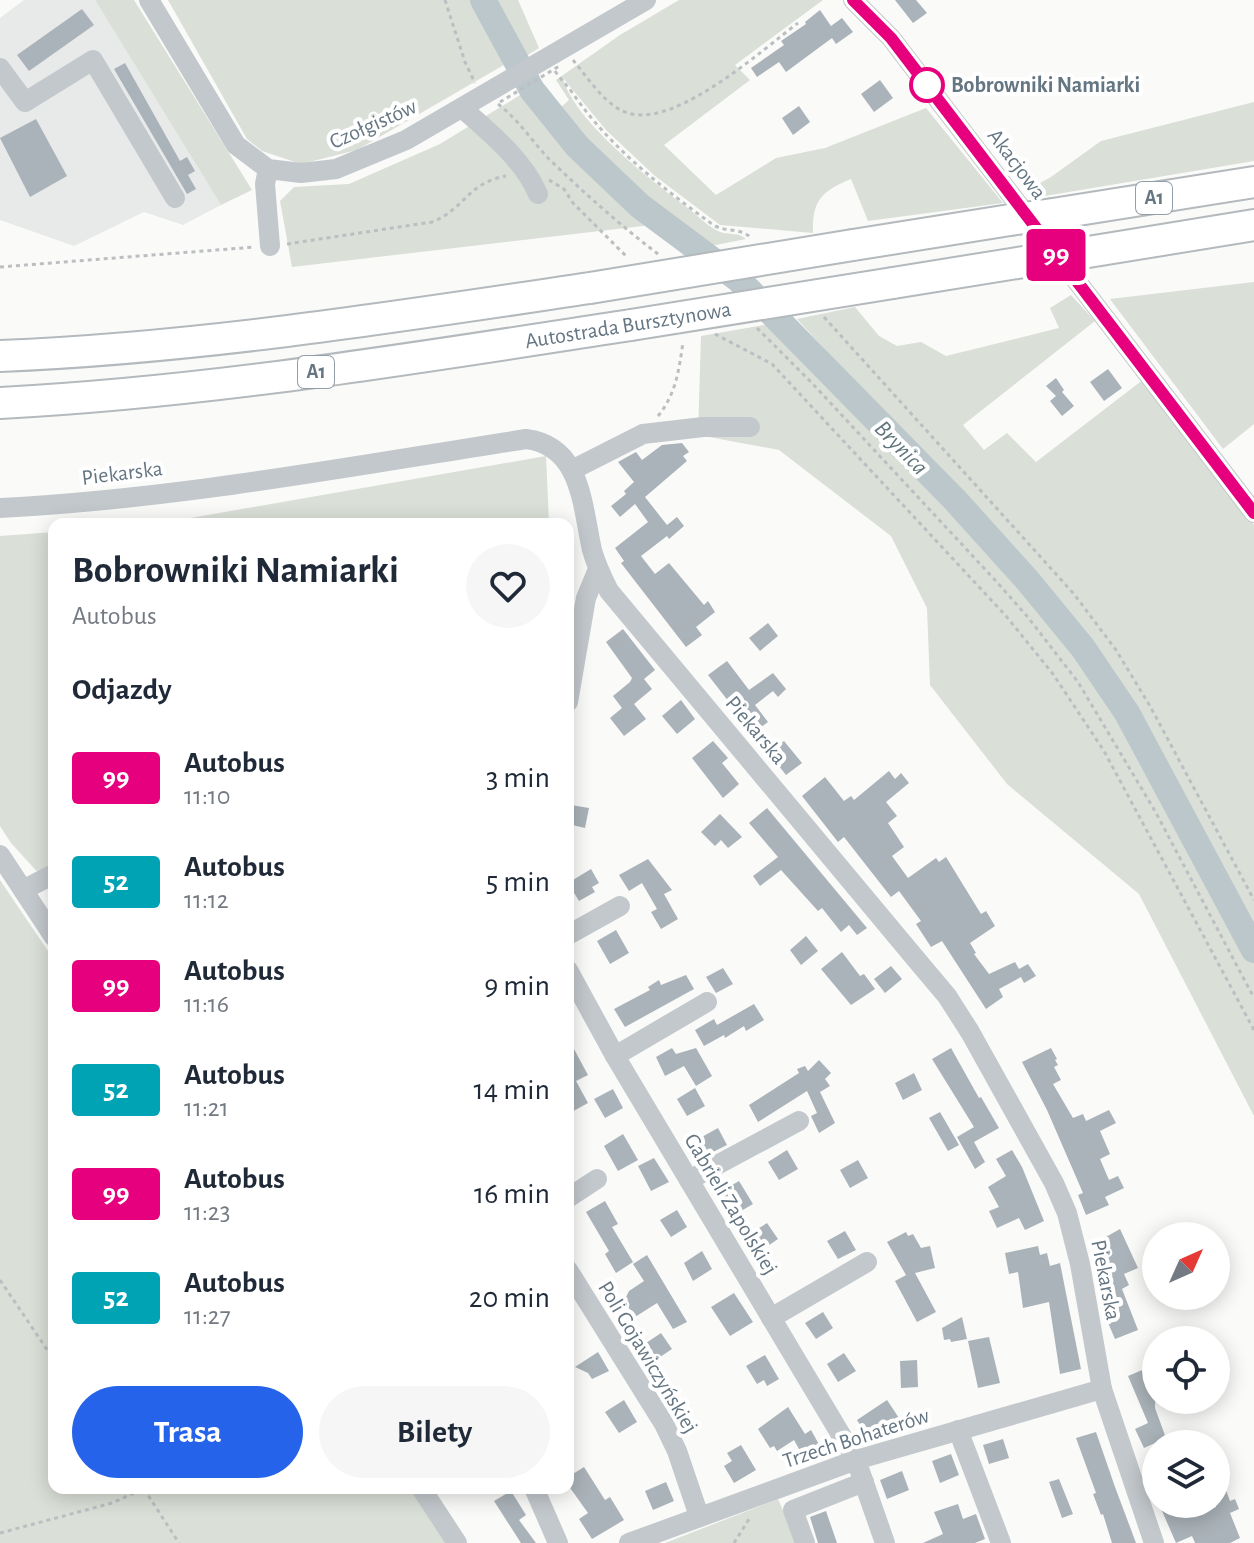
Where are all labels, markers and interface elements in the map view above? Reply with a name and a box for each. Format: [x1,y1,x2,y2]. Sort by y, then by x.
marker: Bobrowniki Namiarki [910,68,944,102]
place label: Bobrowniki Namiarki [951,74,1140,96]
street label: Czołgistów [326,95,420,153]
street label: Akacjowa [984,125,1050,203]
road number: A1 [1136,182,1172,214]
line badge: 99 [1020,229,1092,281]
text: 99 [1042,241,1070,269]
street label: Autostrada Bursztynowa [523,298,733,352]
road number: A1 [298,356,334,388]
water label: Brynica [870,416,932,480]
street label: Piekarska [80,457,164,489]
button: heart [466,544,550,628]
text: Bobrowniki Namiarki [72,552,399,590]
text: Autobus [72,603,157,629]
text: Odjazdy [72,675,172,705]
street label: Piekarska [721,692,791,768]
text: Autobus [184,748,285,778]
text: 3 min [486,763,550,793]
text: 99 [102,764,130,792]
text: 11:10 [184,783,231,809]
text: Autobus [184,852,285,882]
text: 5 min [486,867,550,897]
text: 52 [103,868,129,896]
text: 11:12 [184,887,229,913]
text: Autobus [184,956,285,986]
text: 9 min [484,971,550,1001]
text: 99 [102,972,130,1000]
text: 11:16 [184,991,229,1017]
text: Autobus [184,1060,285,1090]
text: 14 min [474,1075,550,1105]
text: 52 [103,1076,129,1104]
text: 11:21 [184,1095,229,1121]
street label: Gabrieli Zapolskiej [680,1130,782,1278]
text: Autobus [184,1164,285,1194]
text: 16 min [474,1179,550,1209]
text: 99 [102,1180,130,1208]
text: 11:23 [184,1199,230,1225]
north arrow [1142,1222,1230,1310]
map controls [1142,1222,1230,1518]
street label: Piekarska [1087,1238,1125,1322]
text: Autobus [184,1268,285,1298]
street label: Poli Gojawiczyńskiej [594,1277,702,1437]
text: 20 min [469,1283,550,1313]
text: 52 [103,1284,129,1312]
text: 11:27 [184,1303,231,1329]
button: locate [1142,1326,1230,1414]
button: Trasa [72,1386,303,1478]
button: Bilety [319,1386,550,1478]
street label: Trzech Bohaterów [780,1404,932,1472]
button: layers [1142,1430,1230,1518]

